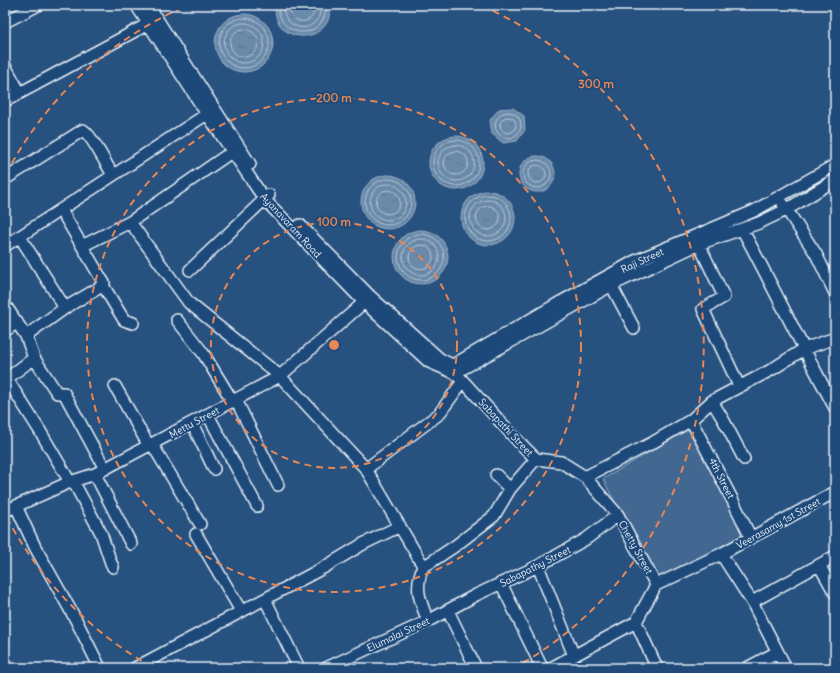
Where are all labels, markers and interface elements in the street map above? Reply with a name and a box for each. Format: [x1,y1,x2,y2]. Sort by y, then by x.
text: 300 m [578,76,614,91]
text: 200 m [316,90,352,105]
street label: Ayanavaram Road [257,190,324,261]
text: 100 m [317,214,351,229]
street label: Raji Street [619,245,666,276]
centre of rings [327,338,341,352]
street label: Sabapathi Street [476,396,536,459]
street label: Mettu Street [167,403,222,441]
street label: 4th Street [706,456,738,501]
street label: Veerasamy 1st Street [734,495,823,552]
street label: Chetty Street [616,518,656,577]
street label: Sabapathy Street [498,543,573,590]
street label: Elumalai Street [365,614,432,655]

